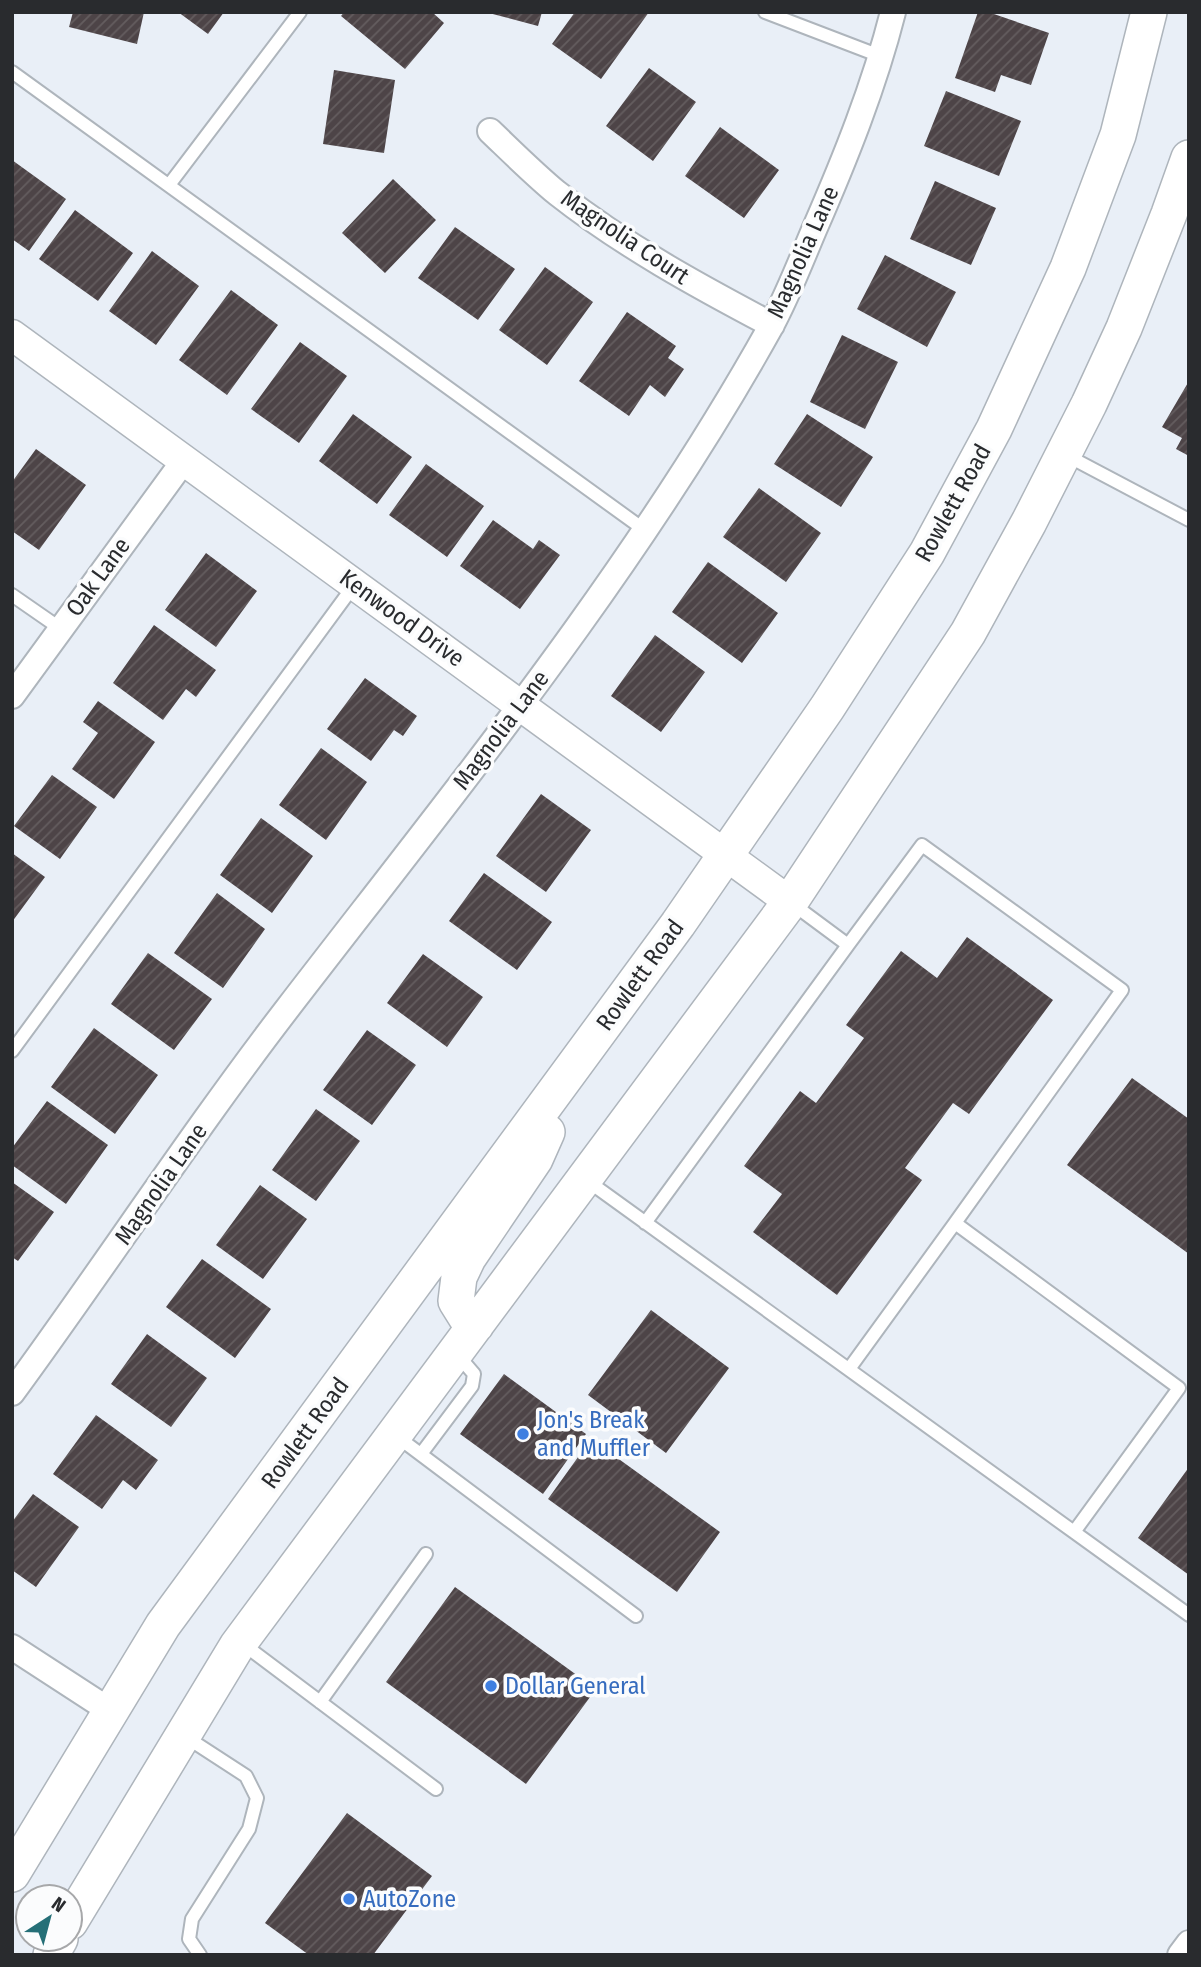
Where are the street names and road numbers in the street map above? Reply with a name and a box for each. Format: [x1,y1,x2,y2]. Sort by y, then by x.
street label: Magnolia Lane [761,182,845,322]
street label: Magnolia Court [556,184,694,290]
street label: Rowlett Road [909,439,997,567]
street label: Oak Lane [60,532,136,622]
street label: Kenwood Drive [334,563,470,673]
street label: Magnolia Lane [447,665,555,795]
street label: Rowlett Road [590,914,690,1036]
street label: Magnolia Lane [109,1118,213,1250]
street label: Rowlett Road [255,1372,355,1494]

